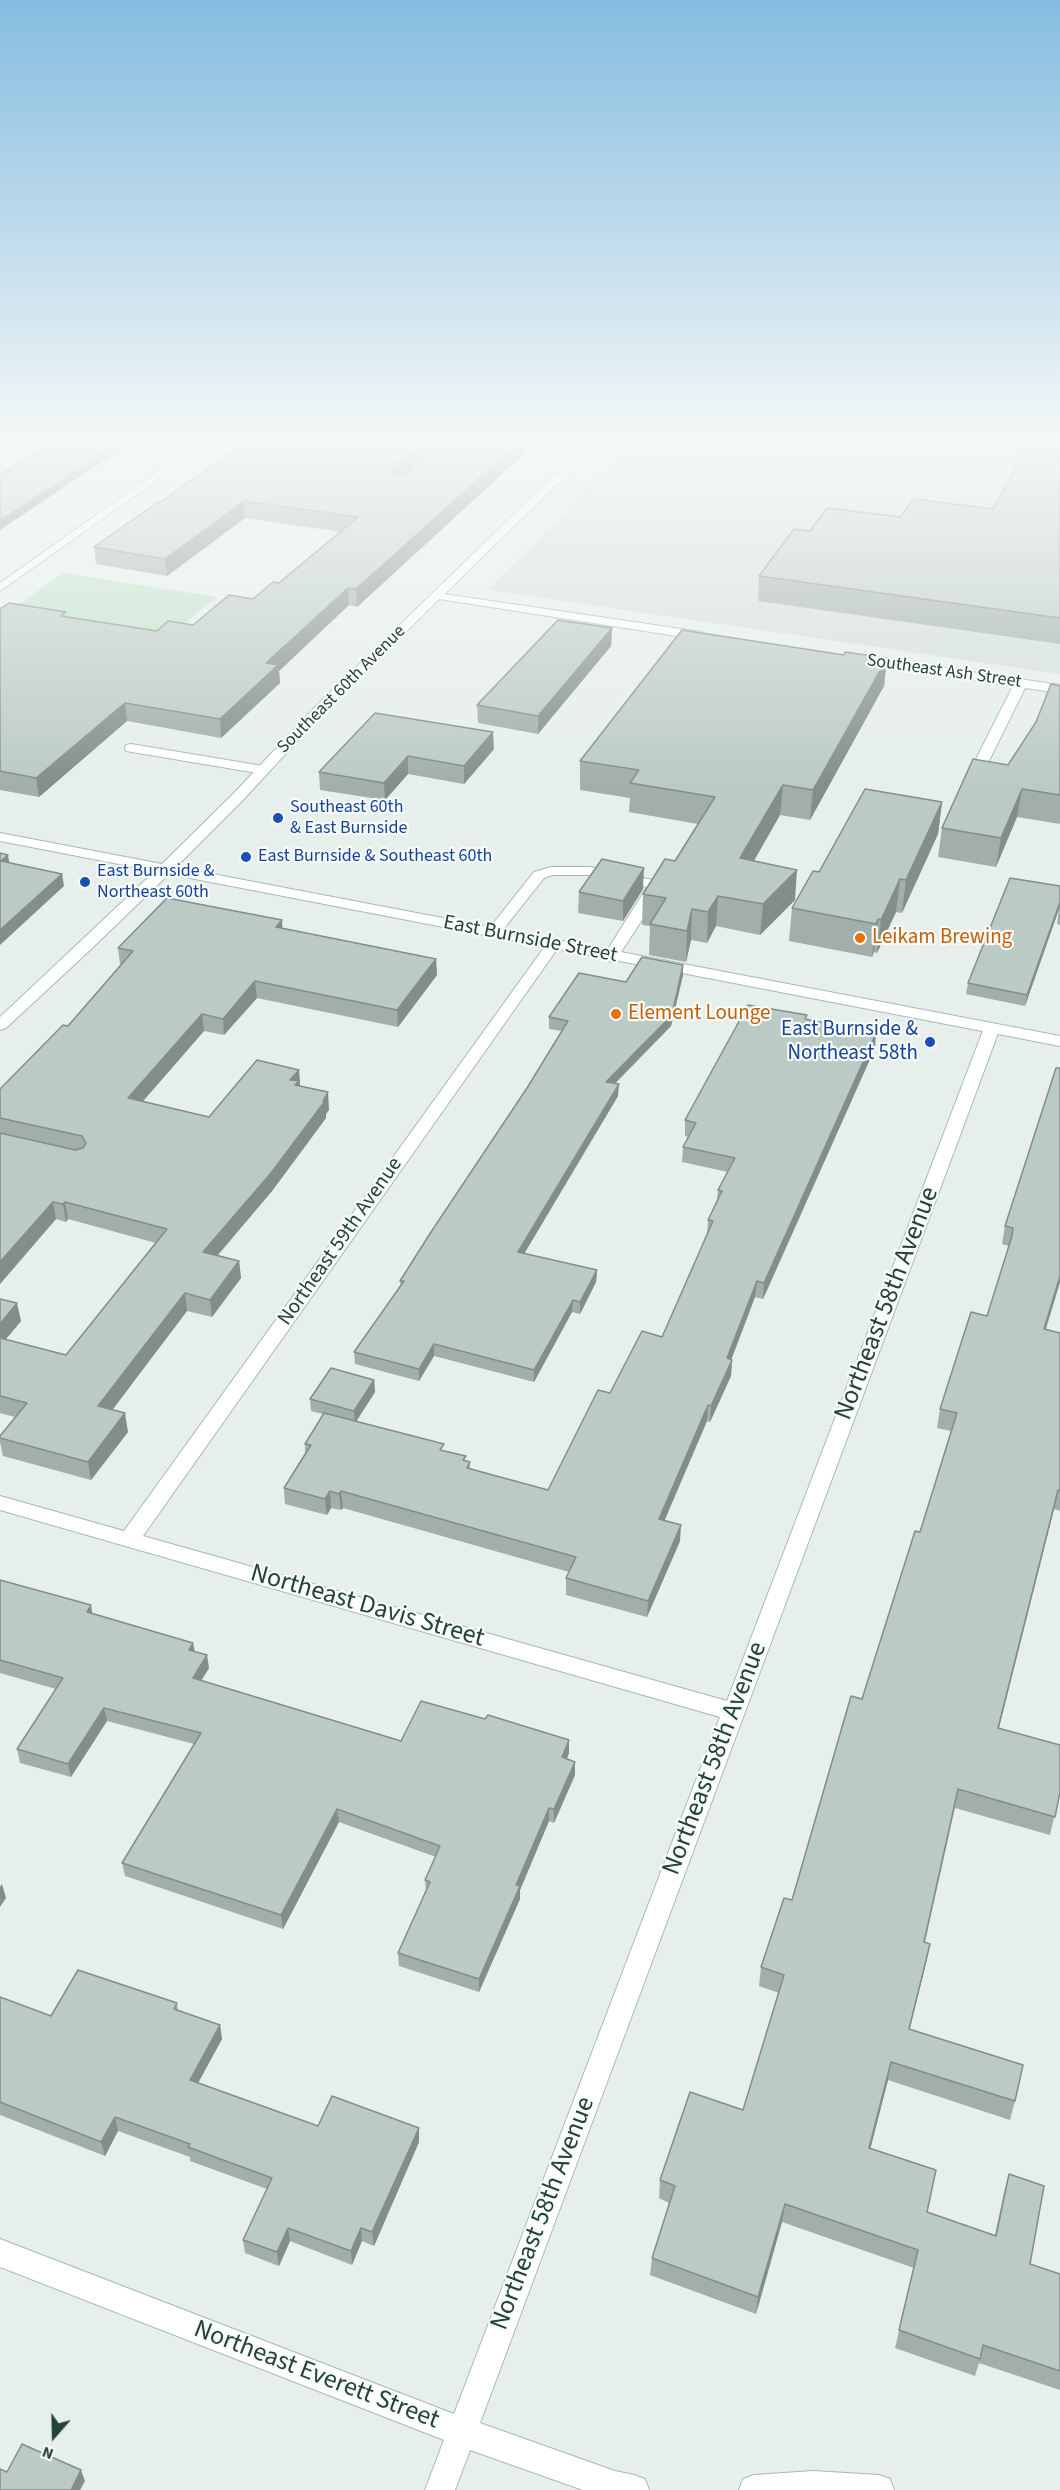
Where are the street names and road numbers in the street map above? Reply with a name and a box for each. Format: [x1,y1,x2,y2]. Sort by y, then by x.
street label: Southeast 60th Avenue [273,621,411,759]
street label: Southeast Ash Street [865,650,1023,694]
street label: East Burnside Street [441,911,619,969]
street label: Northeast 59th Avenue [273,1153,409,1331]
street label: Northeast 58th Avenue [829,1183,947,1425]
street label: Northeast Davis Street [247,1559,487,1655]
street label: Northeast 58th Avenue [657,1638,775,1880]
street label: Northeast 58th Avenue [485,2093,603,2335]
street label: Northeast Everett Street [189,2315,443,2437]

